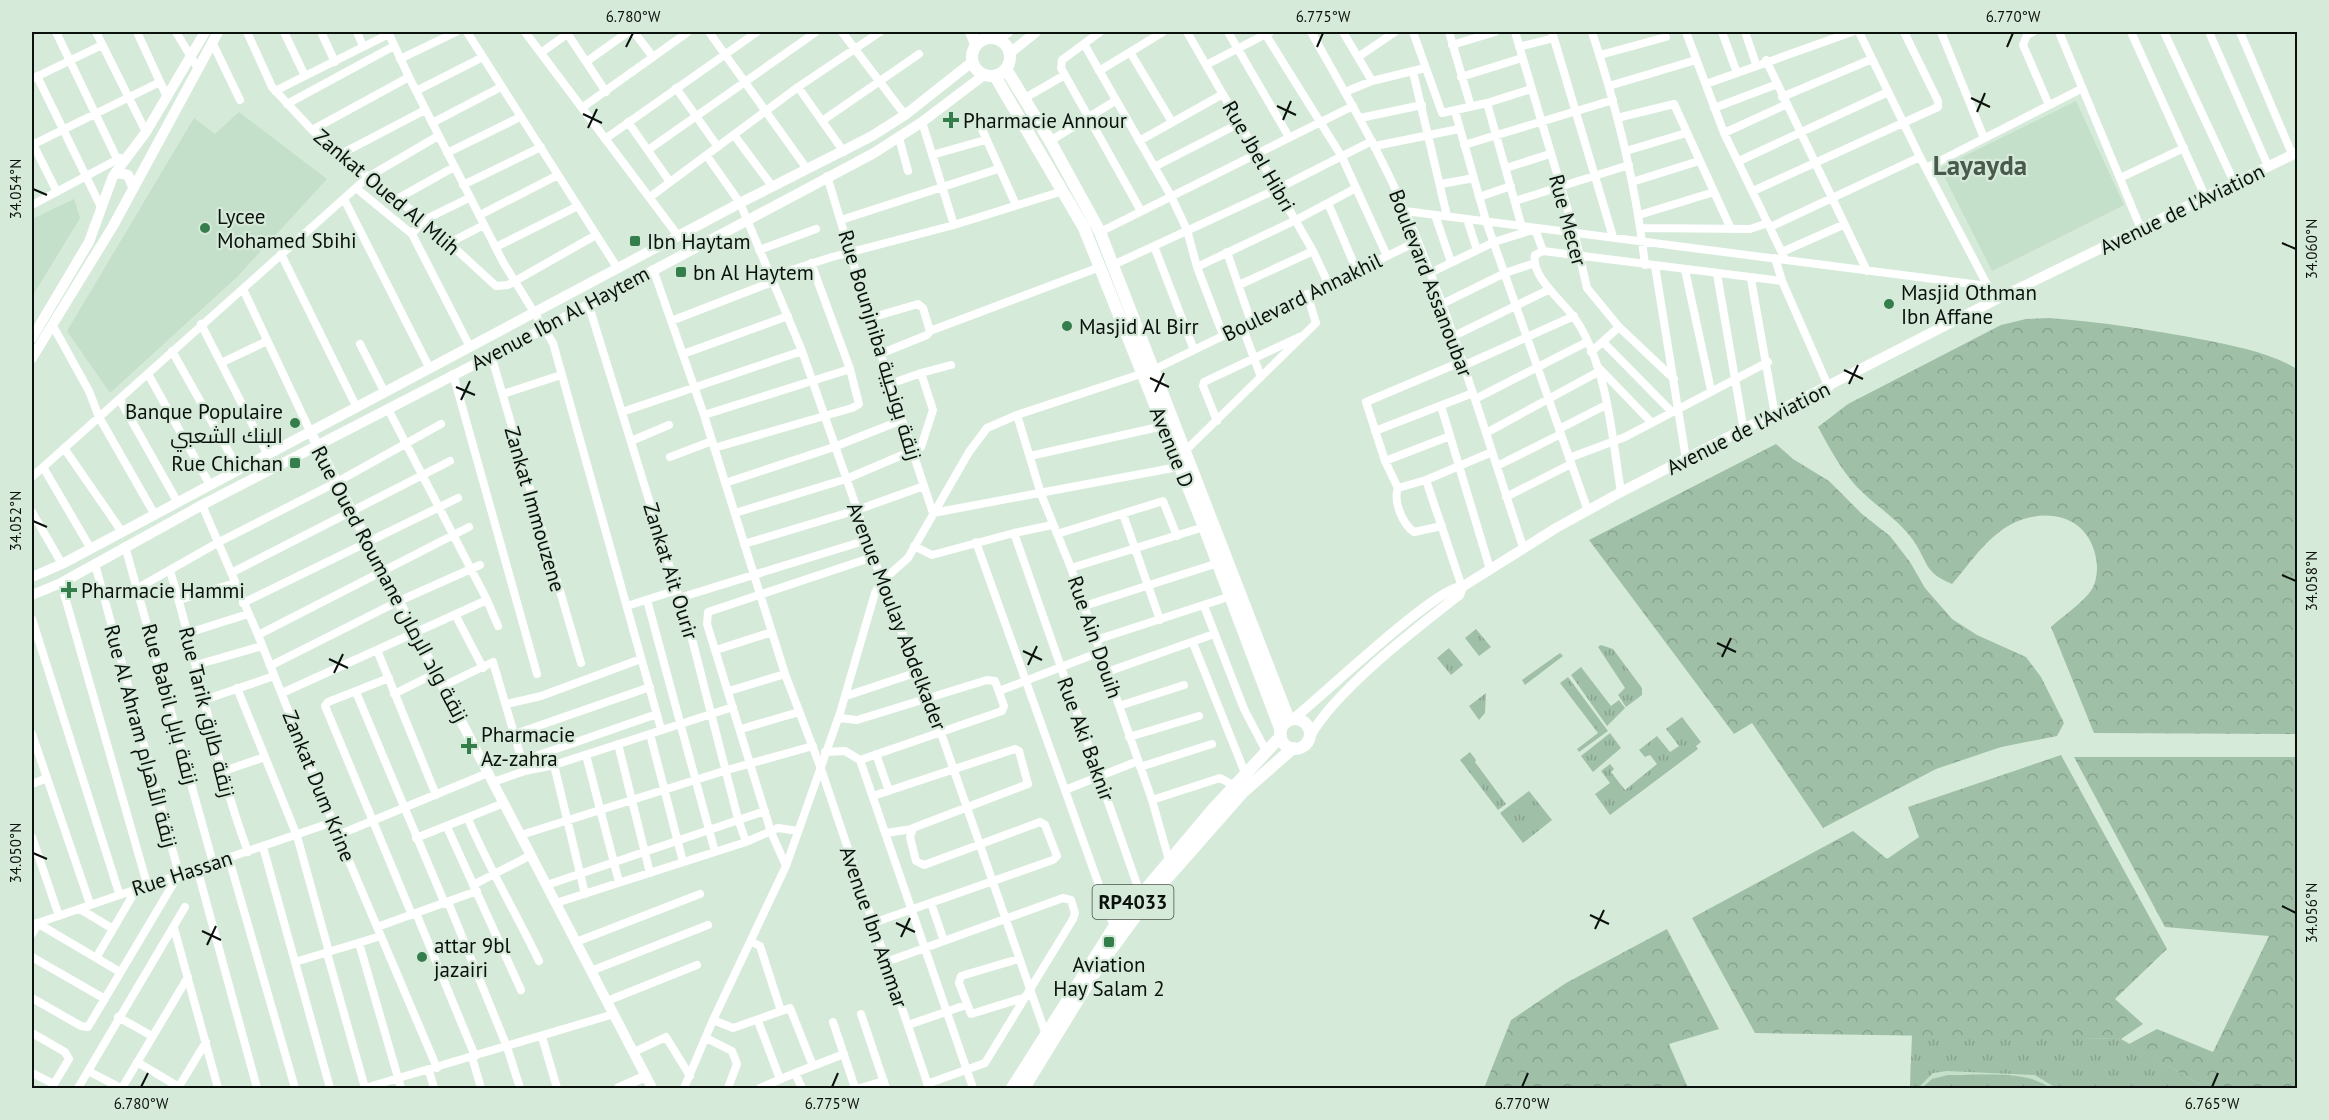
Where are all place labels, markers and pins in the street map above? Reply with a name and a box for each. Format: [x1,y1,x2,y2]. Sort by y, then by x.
place label: Pharmacie Annour [963,107,1127,134]
marker: Pharmacie Annour [944,113,958,127]
place label: Lycee Mohamed Sbihi [217,203,357,254]
marker: Lycee Mohamed Sbihi [198,221,212,235]
place label: Ibn Haytam [647,228,750,255]
marker: Ibn Haytam [628,234,642,248]
place label: bn Al Haytem [693,259,814,286]
marker: bn Al Haytem [674,265,688,279]
place label: Masjid Othman Ibn Affane [1901,279,2037,330]
marker: Masjid Othman Ibn Affane [1882,297,1896,311]
place label: Masjid Al Birr [1079,313,1199,340]
marker: Masjid Al Birr [1060,319,1074,333]
place label: Banque Populaire البنك الشعبي [125,398,283,452]
marker: Banque Populaire البنك الشعبي [288,416,302,430]
place label: Rue Chichan [171,450,283,477]
marker: Rue Chichan [288,456,302,470]
place label: Pharmacie Hammi [81,577,245,604]
marker: Pharmacie Hammi [62,583,76,597]
place label: Pharmacie Az-zahra [481,721,575,772]
marker: Pharmacie Az-zahra [462,739,476,753]
place label: attar 9bl jazairi [434,932,511,983]
marker: Aviation Hay Salam 2 [1102,935,1116,949]
marker: attar 9bl jazairi [415,950,429,964]
place label: Aviation Hay Salam 2 [1053,951,1165,1002]

